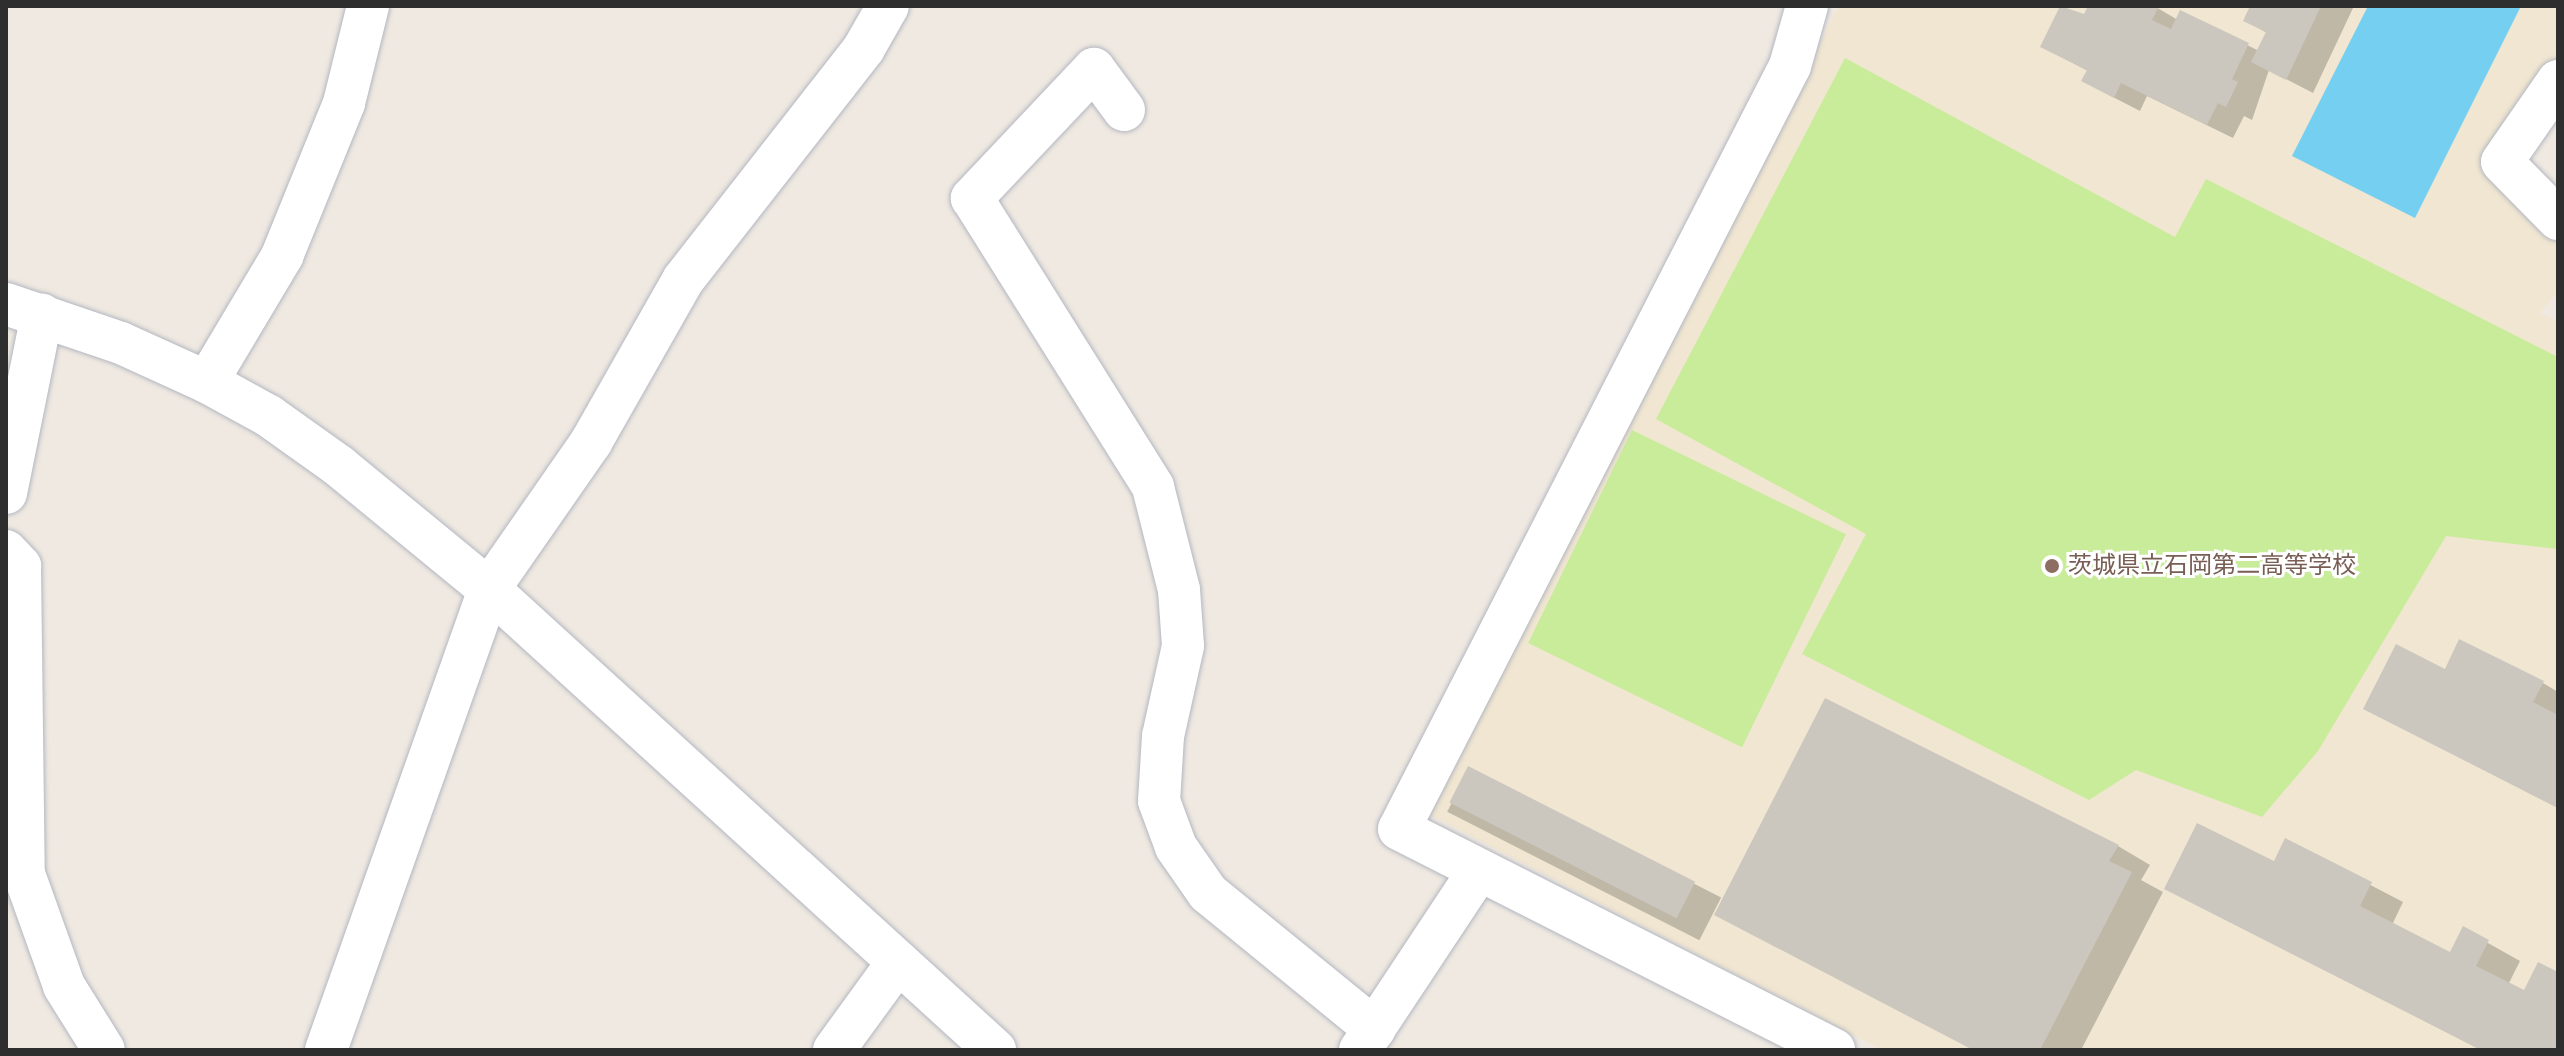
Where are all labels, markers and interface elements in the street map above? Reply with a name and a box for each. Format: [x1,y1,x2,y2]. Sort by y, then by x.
place label: 茨城県立石岡第二高等学校 [2068,552,2356,580]
marker: 茨城県立石岡第二高等学校 [2043,557,2061,575]

